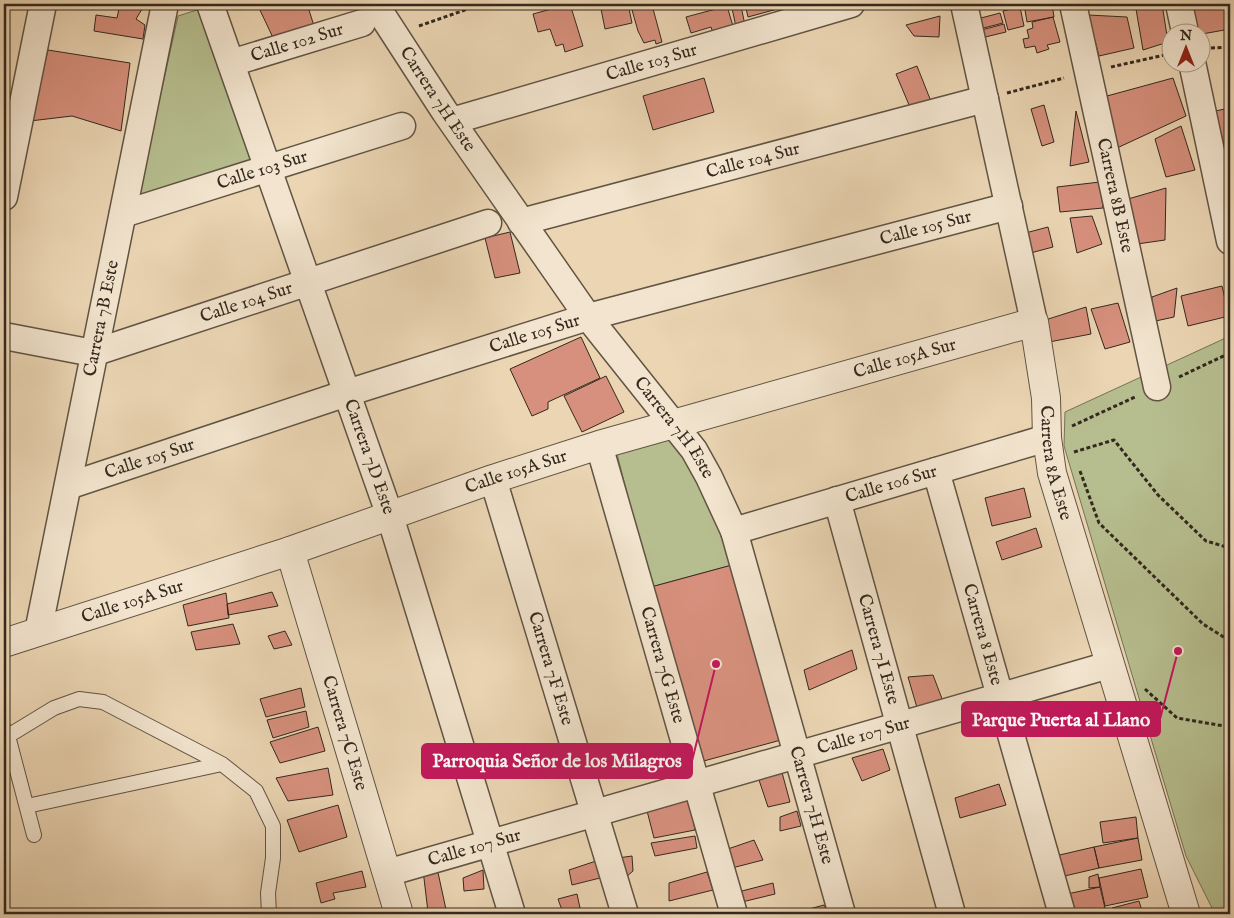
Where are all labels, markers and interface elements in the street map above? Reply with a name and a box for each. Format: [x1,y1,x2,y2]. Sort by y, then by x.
street label: Calle 102 Sur [248,18,346,68]
north arrow [1162,22,1212,72]
text: N [1179,27,1192,45]
street label: Calle 103 Sur [603,38,700,87]
street label: Carrera 7H Este [394,42,481,156]
street label: Carrera 8B Este [1091,136,1139,255]
street label: Calle 104 Sur [704,137,803,184]
street label: Calle 103 Sur [214,145,311,195]
street label: Calle 105 Sur [877,205,974,251]
street label: Carrera 7B Este [78,258,124,378]
street label: Calle 104 Sur [197,276,296,328]
street label: Calle 105 Sur [487,309,583,359]
street label: Calle 105A Sur [851,333,959,384]
street label: Carrera 7H Este [629,372,719,483]
street label: Carrera 7D Este [338,396,400,518]
street label: Carrera 8A Este [1035,405,1077,523]
street label: Calle 105 Sur [101,433,198,485]
street label: Calle 105A Sur [462,444,570,499]
street label: Calle 106 Sur [842,460,940,509]
street label: Calle 105A Sur [79,574,187,629]
street label: Carrera 8 Este [957,581,1008,688]
street label: Carrera 7I Este [852,591,905,707]
street label: Carrera 7G Este [635,604,690,726]
street label: Carrera 7F Este [522,609,579,728]
street label: Carrera 7C Este [317,673,373,793]
callout: Parque Puerta al Llano [962,702,1160,736]
text: Parque Puerta al Llano [972,709,1150,733]
street label: Calle 107 Sur [814,711,913,760]
callout: Parroquia Señor de los Milagros [422,744,692,778]
street label: Carrera 7H Este [784,744,839,867]
text: Parroquia Señor de los Milagros [432,750,682,774]
street label: Calle 107 Sur [425,823,524,872]

